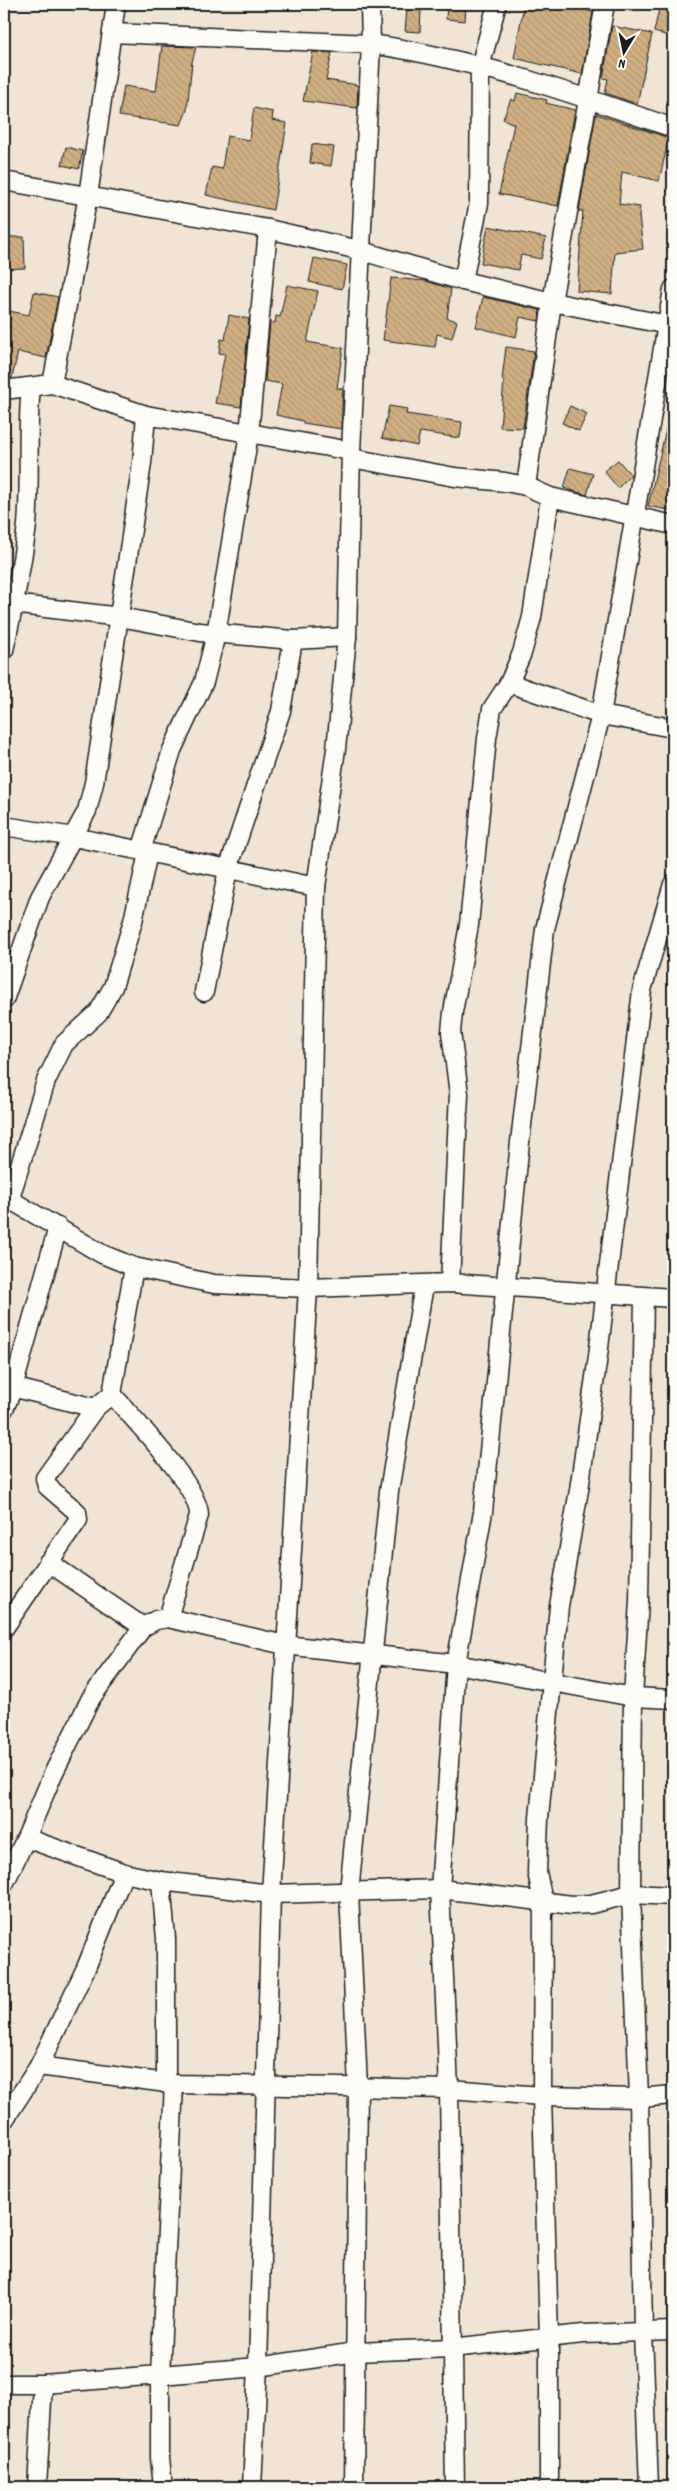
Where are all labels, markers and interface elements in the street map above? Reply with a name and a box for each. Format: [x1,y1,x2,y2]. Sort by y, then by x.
north arrow [600,28,650,78]
text: N [617,52,627,73]

